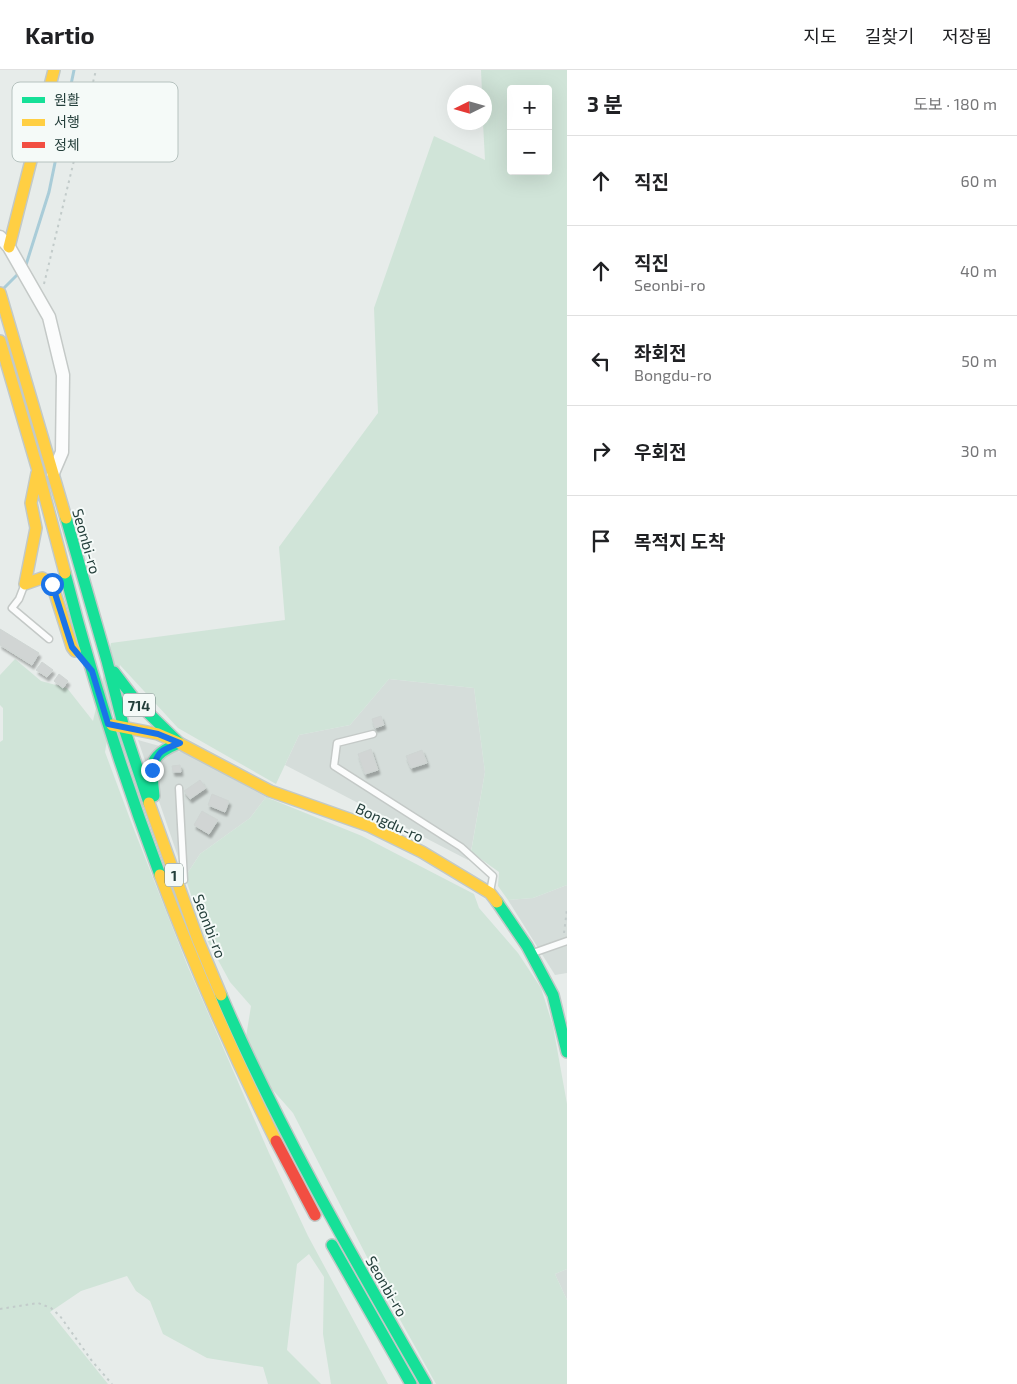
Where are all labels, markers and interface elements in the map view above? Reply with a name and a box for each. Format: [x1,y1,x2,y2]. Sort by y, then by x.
text: Kartio [25,20,95,49]
text: 지도 [804,25,837,47]
text: 길찾기 [865,25,914,47]
text: 저장됨 [942,25,992,47]
legend [12,82,178,162]
north arrow [447,85,492,130]
map controls [507,85,552,175]
button: + [507,85,552,130]
text: 원활 [54,91,80,108]
text: 3 분 [587,91,623,116]
text: 도보 · 180 m [913,94,997,113]
text: 서행 [54,113,80,130]
button: − [507,130,552,175]
text: 정체 [54,136,80,153]
icon: ahead [587,167,615,195]
text: 직진 [634,170,669,193]
text: 60 m [961,171,997,190]
text: 직진 [634,251,669,274]
icon: ahead [587,257,615,285]
text: 40 m [960,261,997,280]
text: Seonbi-ro [634,275,706,294]
text: 좌회전 [634,341,686,364]
icon: left [587,347,615,375]
text: 50 m [961,351,997,370]
text: Bongdu-ro [634,365,712,384]
icon: right [587,437,615,465]
text: 우회전 [634,440,686,463]
text: 30 m [961,441,997,460]
street label: Seonbi-ro [69,506,105,576]
icon: arrive [587,527,615,555]
text: 목적지 도착 [634,530,726,553]
route start [41,573,64,596]
road number: 714 [123,694,155,716]
route end [141,759,164,782]
street label: Bongdu-ro [353,798,427,846]
road number: 1 [165,864,183,886]
street label: Seonbi-ro [190,891,230,961]
street label: Seonbi-ro [362,1252,412,1320]

